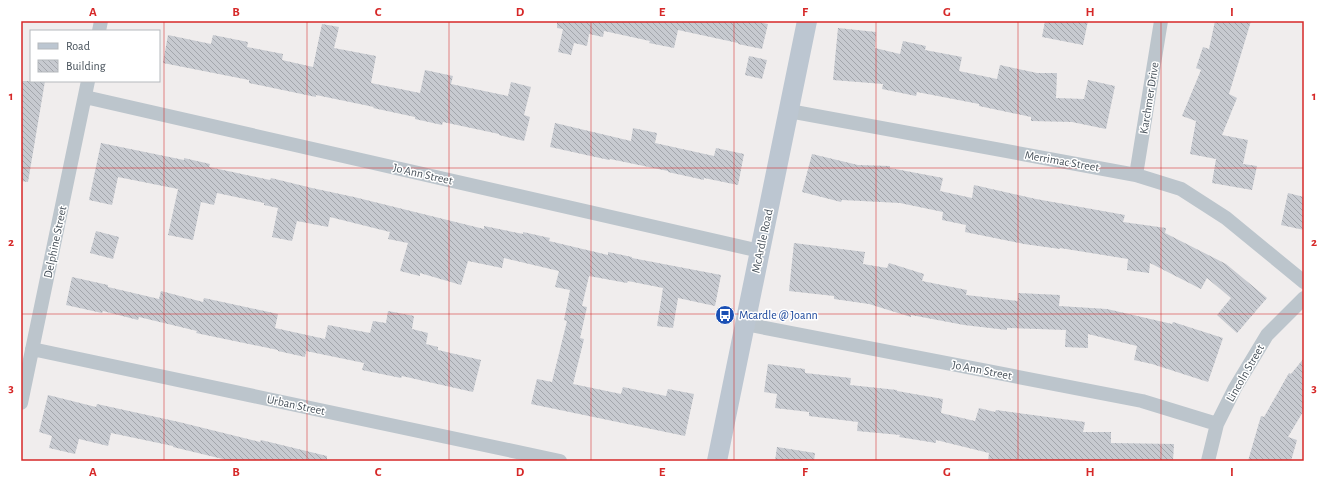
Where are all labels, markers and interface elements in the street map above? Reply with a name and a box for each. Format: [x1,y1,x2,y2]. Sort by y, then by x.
text: A [89,6,97,19]
text: B [232,6,240,19]
text: C [375,6,382,19]
text: D [516,6,525,19]
text: E [659,6,666,19]
text: F [802,6,809,19]
text: G [943,6,951,19]
text: H [1085,6,1095,19]
text: I [1230,6,1234,19]
legend [30,30,160,82]
text: Road [66,40,90,52]
text: Building [66,60,106,72]
street label: Karchmer Drive [1137,61,1161,135]
text: 1 [9,90,13,103]
text: 1 [1312,90,1316,103]
street label: Merrimac Street [1024,149,1100,173]
street label: Jo Ann Street [392,161,454,187]
street label: Delphine Street [41,205,69,279]
street label: McArdle Road [749,208,775,274]
text: 2 [8,236,14,249]
text: 2 [1311,236,1317,249]
bus stop icon: Mcardle @ Joann [714,304,736,326]
place label: Mcardle @ Joann [739,309,818,321]
street label: Lincoln Street [1224,342,1266,404]
street label: Jo Ann Street [951,358,1013,382]
text: 3 [8,382,14,395]
text: 3 [1311,382,1317,395]
street label: Urban Street [266,393,326,417]
text: A [89,466,97,479]
text: B [232,466,240,479]
text: C [375,466,382,479]
text: D [516,466,525,479]
text: E [659,466,666,479]
text: F [802,466,809,479]
text: G [943,466,951,479]
text: H [1085,466,1095,479]
text: I [1230,466,1234,479]

